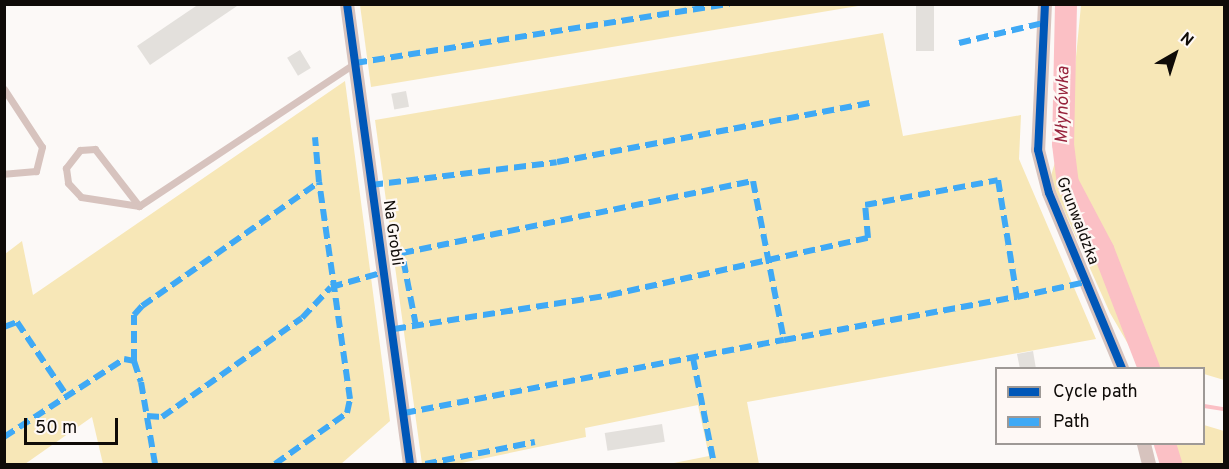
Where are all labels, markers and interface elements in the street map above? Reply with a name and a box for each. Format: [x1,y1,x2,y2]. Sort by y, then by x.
north arrow [1145,24,1205,84]
text: N [1176,29,1197,51]
water label: Młynówka [1053,66,1075,144]
street label: Grunwaldzka [1051,174,1103,268]
street label: Na Grobli [378,199,406,267]
legend [995,367,1205,445]
text: Cycle path [1053,381,1138,404]
scale bar [27,406,122,444]
text: Path [1053,411,1090,434]
text: 50 m [35,417,77,440]

